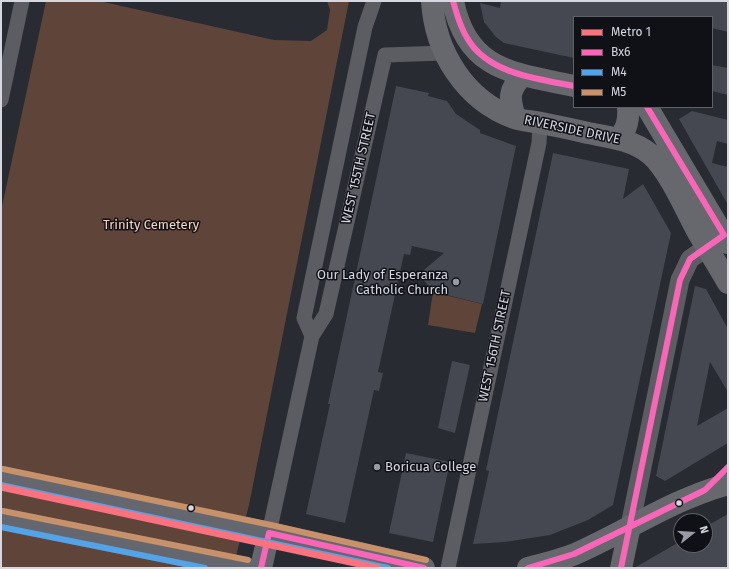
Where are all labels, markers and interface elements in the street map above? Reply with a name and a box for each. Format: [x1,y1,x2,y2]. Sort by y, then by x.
legend [573,16,713,108]
text: Metro 1 [611,25,651,39]
text: Bx6 [611,45,630,59]
text: M4 [611,65,627,79]
text: M5 [611,85,626,99]
street label: WEST 155TH STREET [339,111,379,225]
street label: RIVERSIDE DRIVE [523,112,621,148]
park label: Trinity Cemetery [103,217,199,233]
place label: Our Lady of Esperanza Catholic Church [317,267,448,298]
marker: Our Lady of Esperanza Catholic Church [451,277,461,287]
street label: WEST 156TH STREET [476,289,514,403]
place label: Boricua College [385,459,476,475]
marker: Boricua College [372,462,382,472]
unlabelled marker [674,498,684,508]
unlabelled marker [186,503,196,513]
north arrow [673,513,713,553]
text: N [697,524,711,535]

